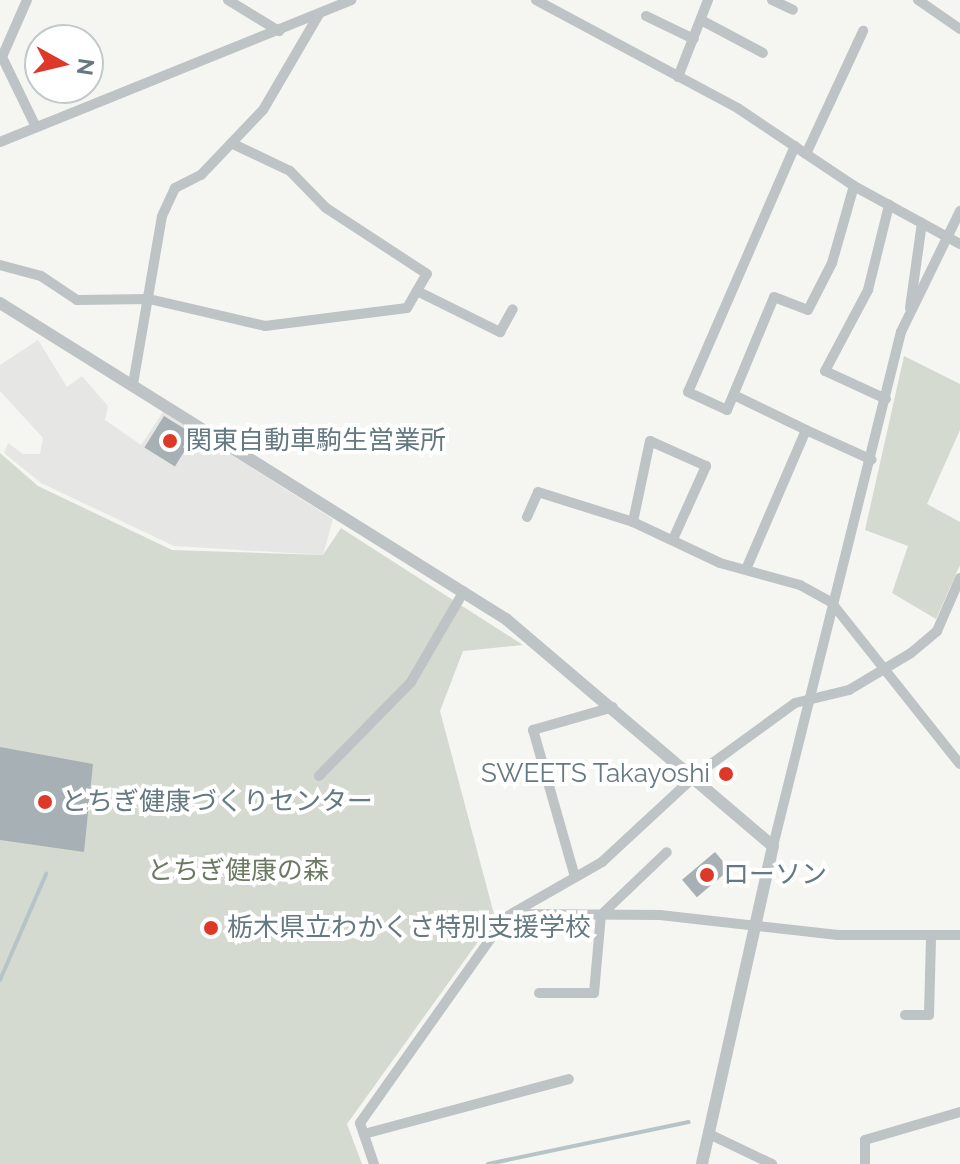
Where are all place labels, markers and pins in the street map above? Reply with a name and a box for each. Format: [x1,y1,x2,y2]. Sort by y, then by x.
place label: 関東自動車駒生営業所 [186,425,446,457]
marker: 関東自動車駒生営業所 [161,432,179,450]
place label: SWEETS Takayoshi [480,758,710,790]
marker: SWEETS Takayoshi [717,765,735,783]
place label: とちぎ健康づくりセンター [61,786,373,818]
marker: とちぎ健康づくりセンター [36,793,54,811]
place label: ローソン [723,859,827,891]
marker: ローソン [698,866,716,884]
place label: 栃木県立わかくさ特別支援学校 [227,912,591,944]
marker: 栃木県立わかくさ特別支援学校 [202,919,220,937]

